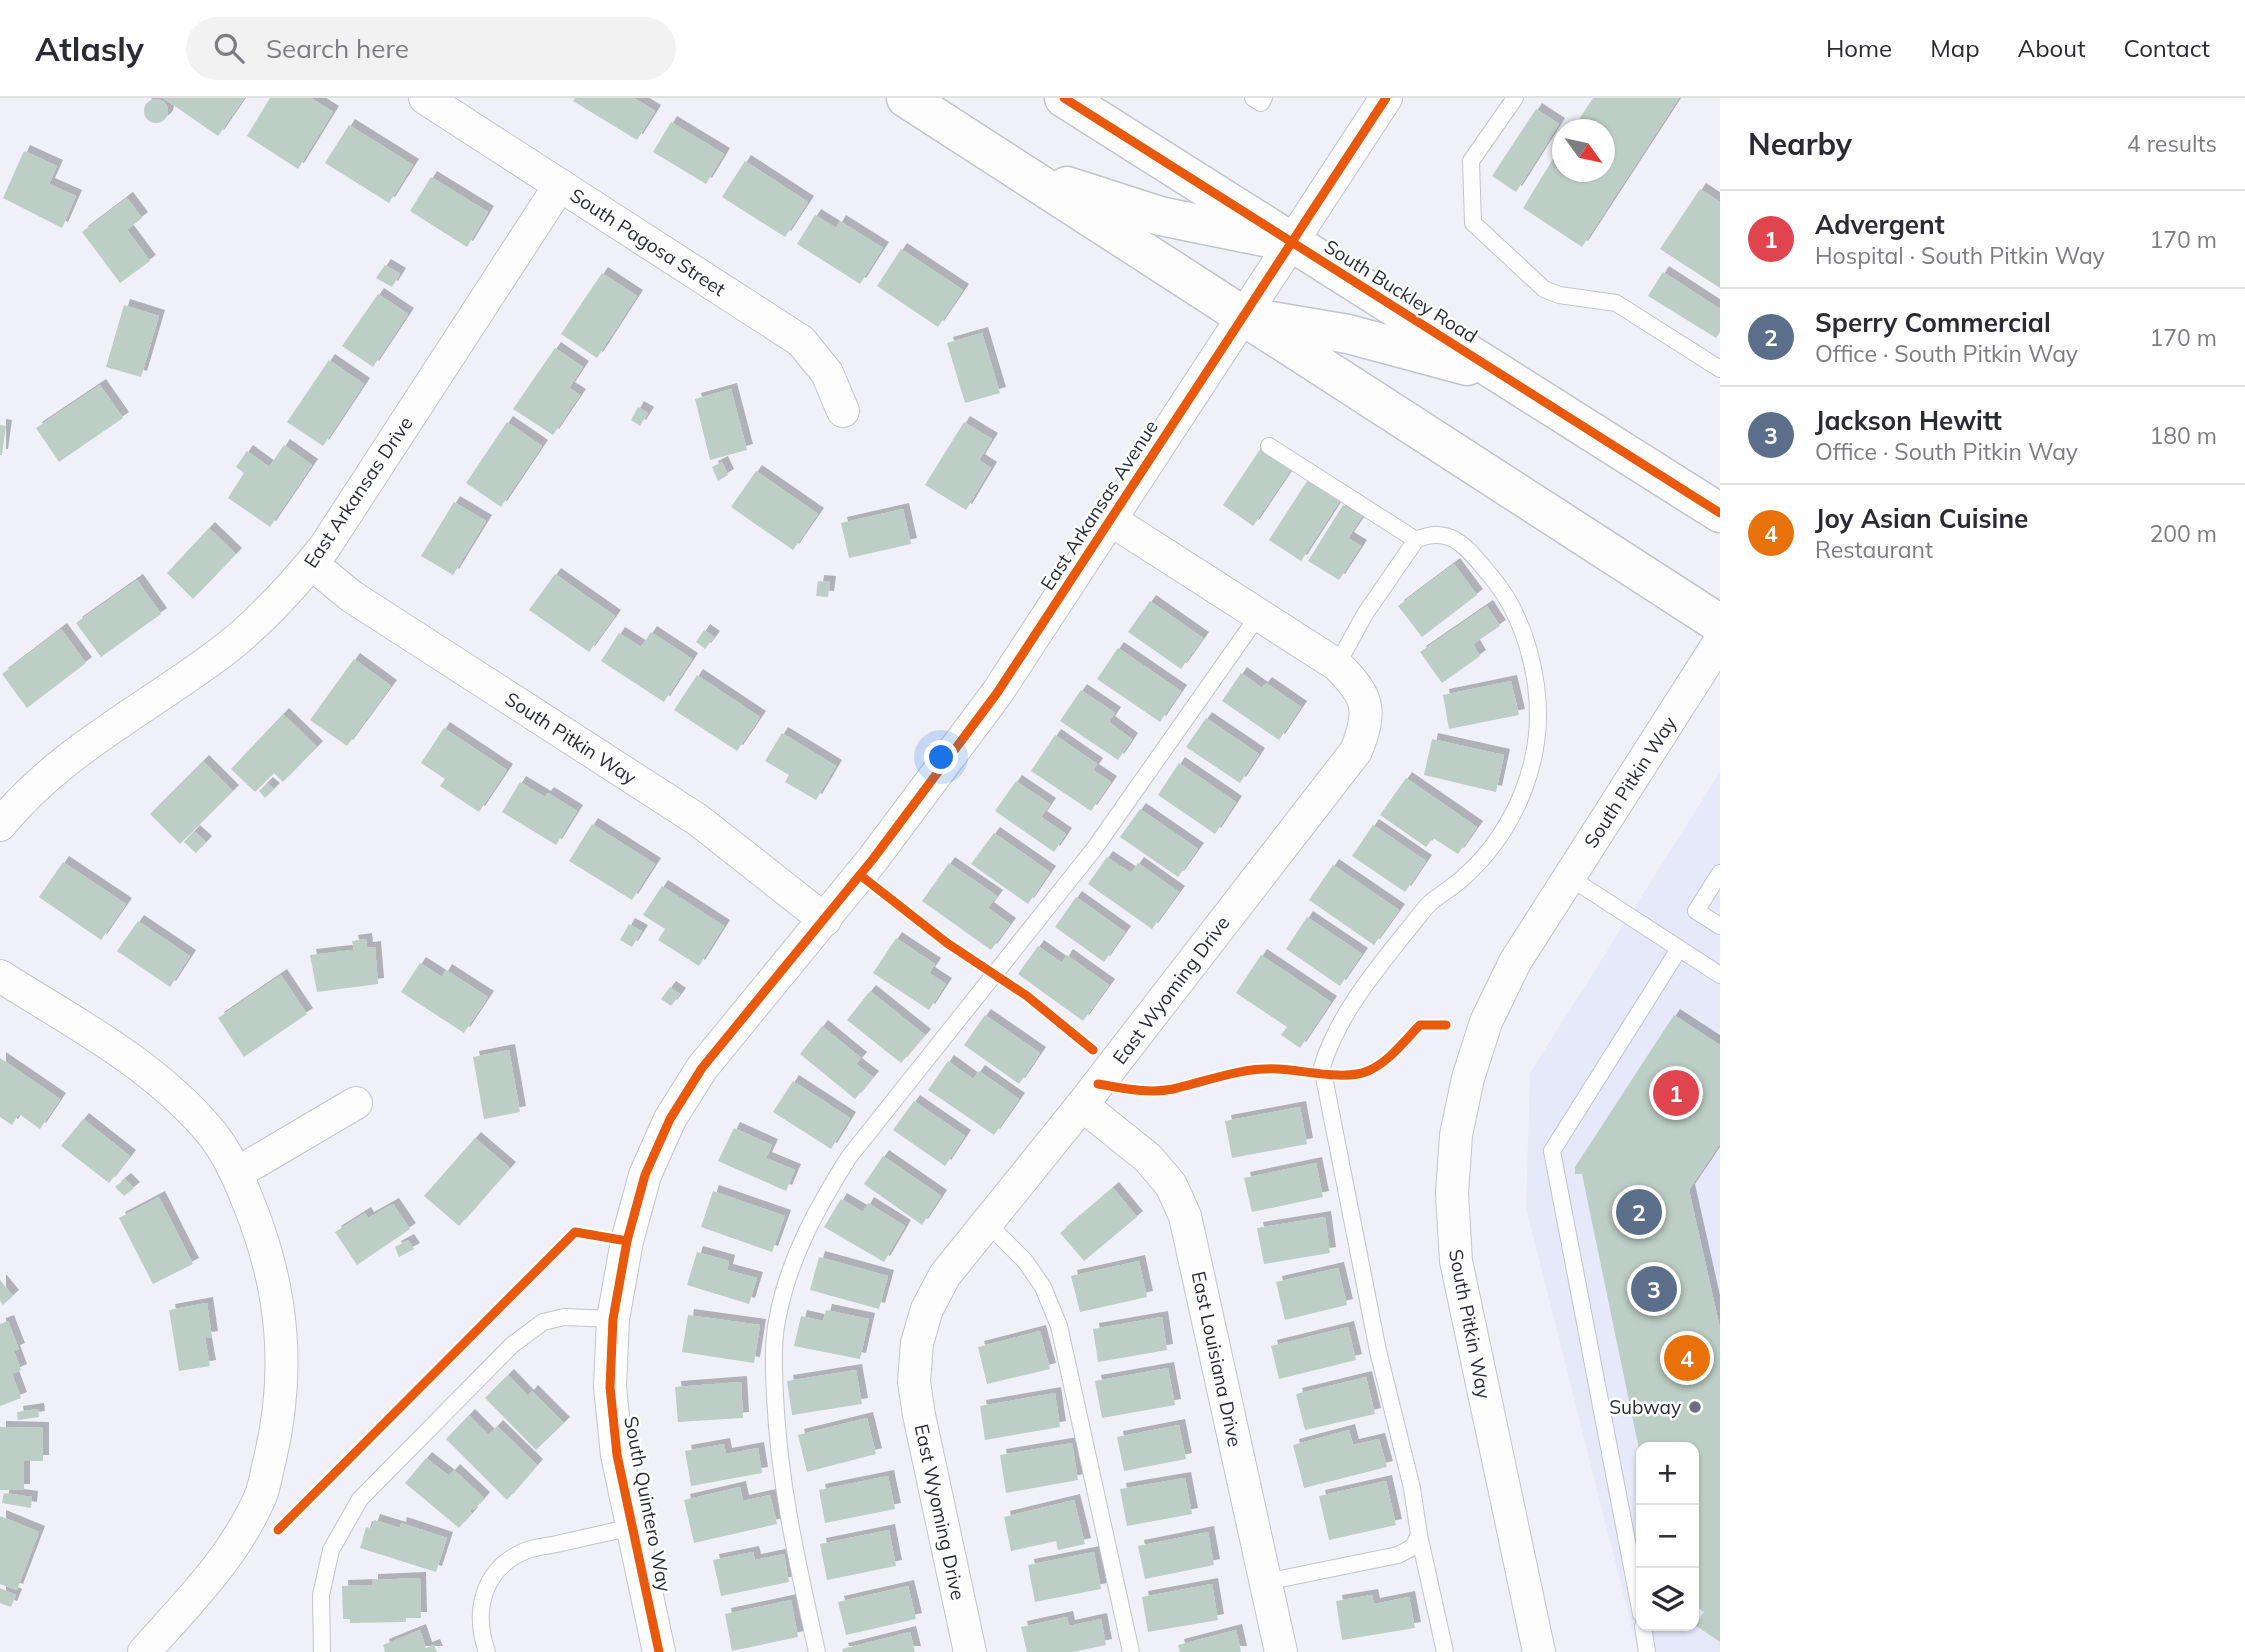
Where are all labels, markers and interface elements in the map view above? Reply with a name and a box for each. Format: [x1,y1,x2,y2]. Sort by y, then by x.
search box [186,17,676,80]
text: Atlasly [35,28,144,69]
icon: search [210,29,248,67]
text: Search here [266,32,409,65]
text: Home [1826,33,1892,63]
text: Map [1930,33,1980,63]
text: About [2018,33,2086,63]
text: Contact [2124,33,2210,63]
north arrow [1552,119,1615,182]
text: Nearby [1748,125,1852,163]
text: 4 results [2127,129,2217,158]
street label: South Pagosa Street [566,183,730,301]
text: Advergent [1815,208,1945,241]
text: 1 [1764,225,1778,254]
text: 170 m [2149,225,2217,254]
street label: South Buckley Road [1320,234,1482,348]
text: Hospital · South Pitkin Way [1815,241,2105,270]
text: Sperry Commercial [1815,306,2051,339]
text: 2 [1764,323,1778,352]
text: 170 m [2149,323,2217,352]
text: Office · South Pitkin Way [1815,339,2078,368]
text: Jackson Hewitt [1815,404,2002,437]
street label: East Arkansas Drive [298,412,418,572]
street label: East Arkansas Avenue [1035,416,1163,594]
text: 3 [1764,421,1778,450]
text: 180 m [2149,421,2217,450]
text: Office · South Pitkin Way [1815,437,2078,466]
text: Joy Asian Cuisine [1815,502,2028,535]
text: 4 [1764,519,1778,548]
text: 200 m [2149,519,2217,548]
text: Restaurant [1815,535,1933,564]
street label: South Pitkin Way [501,687,641,789]
street label: South Pitkin Way [1579,712,1681,852]
your location [924,740,958,774]
street label: East Wyoming Drive [1107,911,1235,1069]
pin: 1 [1653,1067,1699,1119]
pin: 2 [1616,1186,1662,1238]
street label: South Pitkin Way [1444,1247,1496,1401]
pin: 3 [1631,1263,1677,1315]
street label: East Louisiana Drive [1187,1269,1247,1449]
pin: 4 [1664,1332,1710,1384]
place label: Subway [1609,1395,1681,1419]
marker: Subway [1687,1399,1703,1415]
street label: South Quintero Way [619,1414,677,1594]
street label: East Wyoming Drive [910,1422,970,1602]
map controls [1636,1442,1699,1631]
button: + [1636,1442,1699,1505]
button: − [1636,1505,1699,1568]
button: layers [1636,1568,1699,1631]

